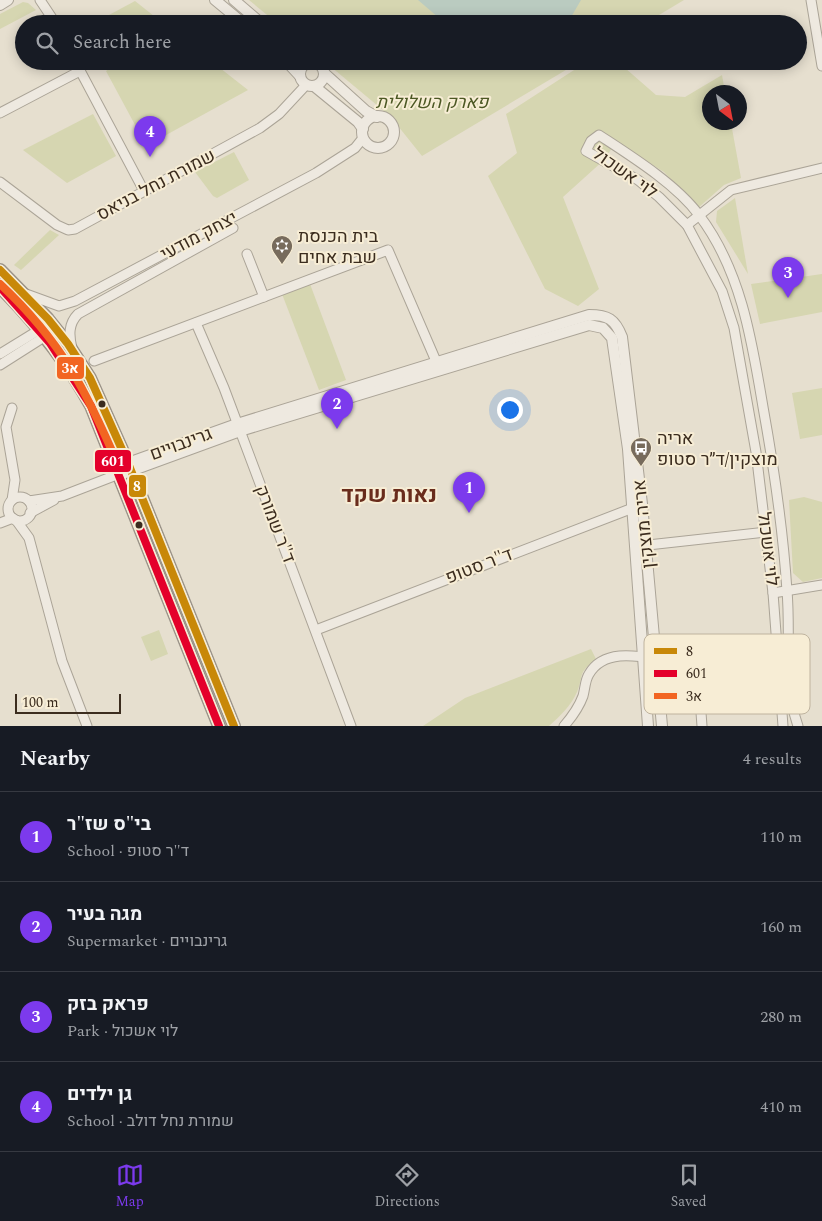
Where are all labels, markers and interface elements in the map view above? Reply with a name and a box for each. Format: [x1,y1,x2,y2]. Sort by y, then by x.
search box [15,15,807,70]
text: Search here [73,28,172,57]
icon: search [33,29,61,57]
north arrow [702,85,747,130]
park label: פארק השלולית [376,89,490,116]
pin: 4 [134,116,166,157]
street label: לוי אשכול [587,141,663,205]
street label: שמורת נחל בניאס [92,142,220,228]
street label: יצחק מודעי [156,204,242,268]
place label: בית הכנסת שבת אחים [298,223,379,271]
synagogue icon: בית הכנסת שבת אחים [270,234,294,265]
pin: 3 [772,257,804,298]
line badge: 3א [56,356,85,380]
text: 3א [61,358,79,379]
pin: 2 [321,388,353,429]
your location [497,397,523,423]
unlabelled marker [97,399,107,409]
street label: גרינבויים [146,420,216,468]
place label: אריה מוצקין/ד״ר סטופ [657,425,778,473]
bus stop icon: אריה מוצקין/ד״ר סטופ [629,436,653,467]
line badge: 601 [94,449,132,473]
text: 601 [101,451,125,472]
pin: 1 [453,472,485,513]
line badge: 8 [128,474,147,498]
text: 8 [133,476,141,497]
street label: אריה מוצקין [626,478,662,570]
district label: נאות שקד [341,479,437,512]
street label: ד"ר שמורק [248,481,302,567]
street label: לוי אשכול [750,510,786,588]
unlabelled marker [134,520,144,530]
street label: ד"ר סטופ [441,541,517,591]
legend [644,634,810,714]
text: 8 [686,641,693,662]
text: 601 [686,663,707,684]
text: 3א [686,686,702,707]
scale bar [15,691,121,714]
text: 100 m [22,692,59,713]
text: Nearby [20,743,90,775]
text: 4 results [743,747,802,771]
text: בי"ס שז"ר [67,810,151,839]
text: 1 [32,825,40,849]
text: 110 m [760,825,802,849]
text: School · ד"ר סטופ [67,839,189,863]
text: מגה בעיר [67,900,142,929]
text: 2 [32,915,40,939]
text: 160 m [760,915,802,939]
text: Supermarket · גרינבויים [67,929,227,953]
text: פראק בזק [67,990,149,1019]
text: 3 [32,1005,40,1029]
text: 280 m [760,1005,802,1029]
text: Park · לוי אשכול [67,1019,178,1043]
text: גן ילדים [67,1080,132,1109]
text: 4 [32,1095,40,1119]
text: 410 m [760,1095,802,1119]
text: School · שמורת נחל דולב [67,1109,234,1133]
tab: Map [115,1161,144,1212]
tab: Directions [374,1161,440,1212]
tab: Saved [671,1161,707,1212]

